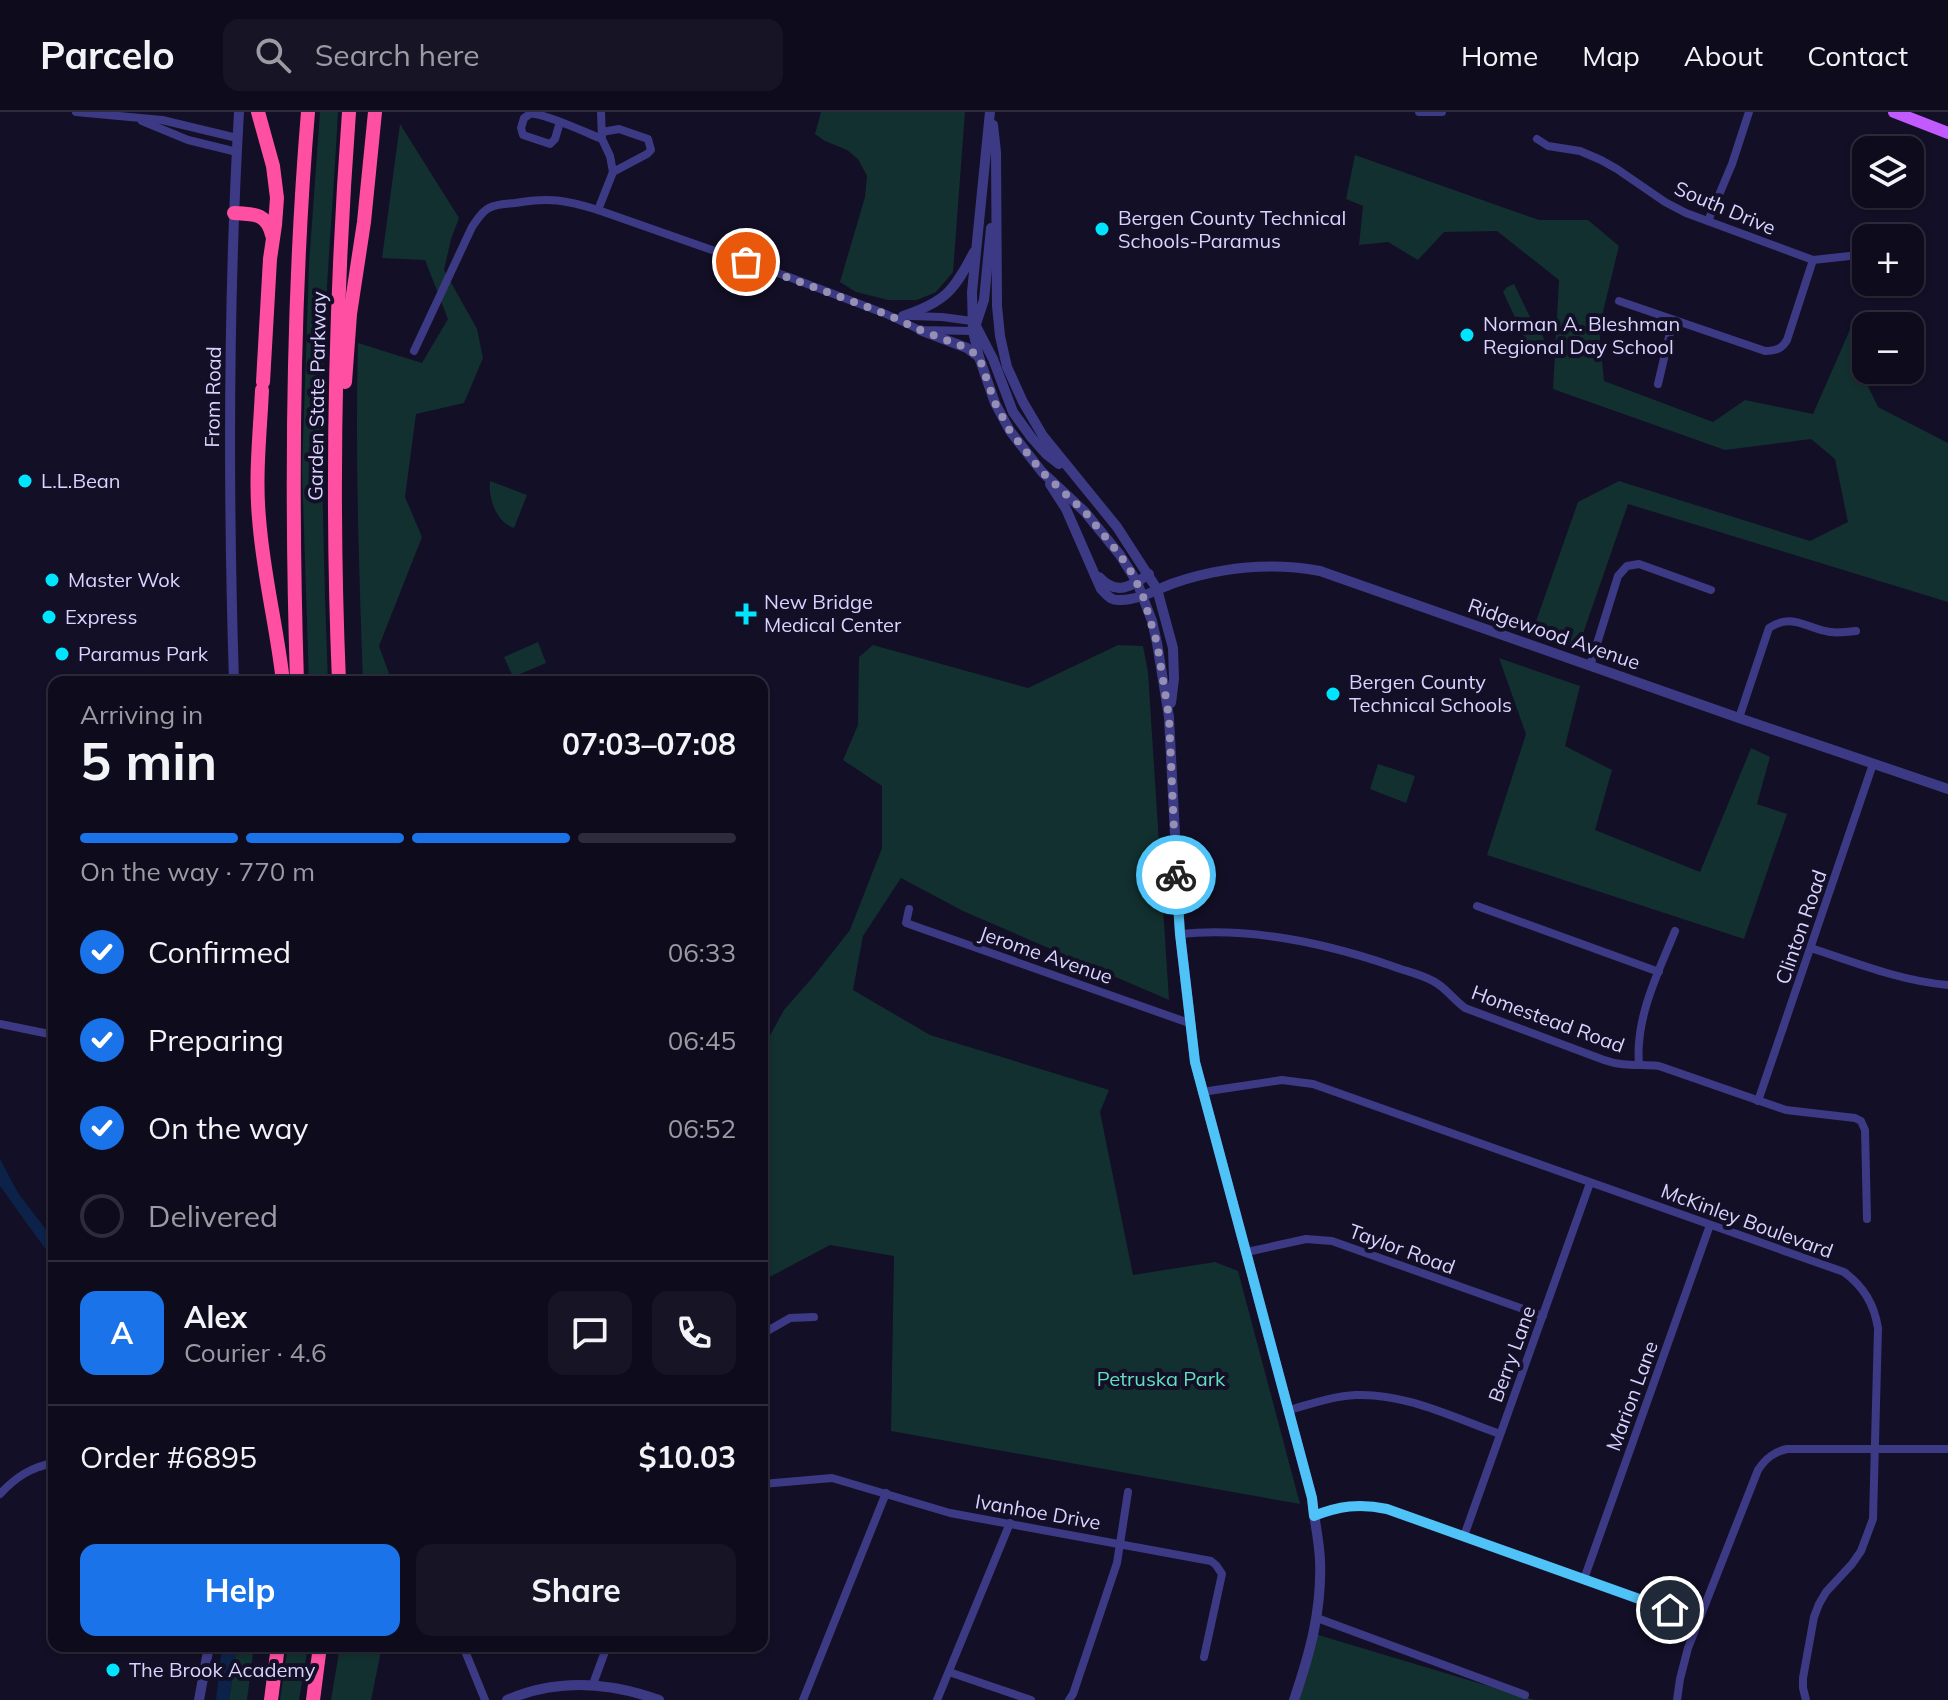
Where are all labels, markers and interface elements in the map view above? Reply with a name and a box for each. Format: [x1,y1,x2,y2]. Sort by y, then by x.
search box [223,19,783,91]
text: Parcelo [40,31,175,79]
icon: search [251,33,295,77]
text: Search here [315,36,480,74]
text: Home [1461,38,1538,73]
text: Map [1582,38,1640,73]
text: About [1684,38,1763,73]
text: Contact [1807,38,1908,73]
map controls [1852,136,1924,384]
button: layers [1852,136,1924,208]
street label: South Drive [1671,175,1780,240]
place label: Bergen County Technical Schools-Paramus [1118,205,1346,253]
marker: Bergen County Technical Schools-Paramus [1093,220,1111,238]
button: + [1852,224,1924,296]
pin [712,228,780,296]
icon: bag [724,240,768,284]
street label: Garden State Parkway [302,291,331,501]
place label: Norman A. Bleshman Regional Day School [1483,311,1680,359]
button: − [1852,312,1924,384]
marker: Norman A. Bleshman Regional Day School [1458,326,1476,344]
street label: From Road [199,346,226,448]
place label: L.L.Bean [41,468,121,493]
marker: L.L.Bean [16,472,34,490]
place label: Master Wok [68,567,181,592]
marker: Master Wok [43,571,61,589]
place label: New Bridge Medical Center [764,589,902,637]
street label: Ridgewood Avenue [1465,592,1644,675]
marker: New Bridge Medical Center [735,603,757,625]
place label: Express [65,604,137,629]
marker: Express [40,608,58,626]
place label: Paramus Park [78,641,209,666]
marker: Paramus Park [53,645,71,663]
place label: Bergen County Technical Schools [1349,669,1512,717]
marker: Bergen County Technical Schools [1324,685,1342,703]
text: Arriving in [80,698,203,731]
text: 07:03–07:08 [562,725,736,763]
text: 5 min [80,728,217,793]
courier [1136,835,1216,915]
icon: bike [1154,853,1198,897]
text: On the way · 770 m [80,855,315,888]
street label: Clinton Road [1769,866,1832,987]
street label: Jerome Avenue [976,920,1116,989]
icon: check [80,930,124,974]
text: Confirmed [148,933,291,971]
text: 06:33 [668,936,736,969]
street label: Homestead Road [1468,979,1628,1058]
icon: check [80,1018,124,1062]
text: Preparing [148,1021,284,1059]
text: 06:45 [668,1024,736,1057]
icon: check [80,1106,124,1150]
text: On the way [148,1109,308,1147]
text: 06:52 [668,1112,736,1145]
street label: McKinley Boulevard [1658,1178,1837,1263]
text: Delivered [148,1197,278,1235]
street label: Taylor Road [1346,1218,1458,1279]
button: chat [548,1291,632,1375]
button: phone [652,1291,736,1375]
text: Alex [184,1298,247,1336]
street label: Berry Lane [1483,1302,1541,1406]
text: A [111,1314,133,1352]
text: Courier · 4.6 [184,1336,327,1369]
street label: Marion Lane [1600,1337,1663,1454]
park label: Petruska Park [1097,1366,1226,1391]
text: Order #6895 [80,1438,257,1476]
text: $10.03 [639,1438,736,1476]
street label: Ivanhoe Drive [973,1488,1103,1535]
button: Help [80,1544,400,1636]
button: Share [416,1544,736,1636]
pin [1636,1576,1704,1644]
icon: home [1648,1588,1692,1632]
place label: The Brook Academy [129,1657,316,1682]
marker: The Brook Academy [104,1661,122,1679]

